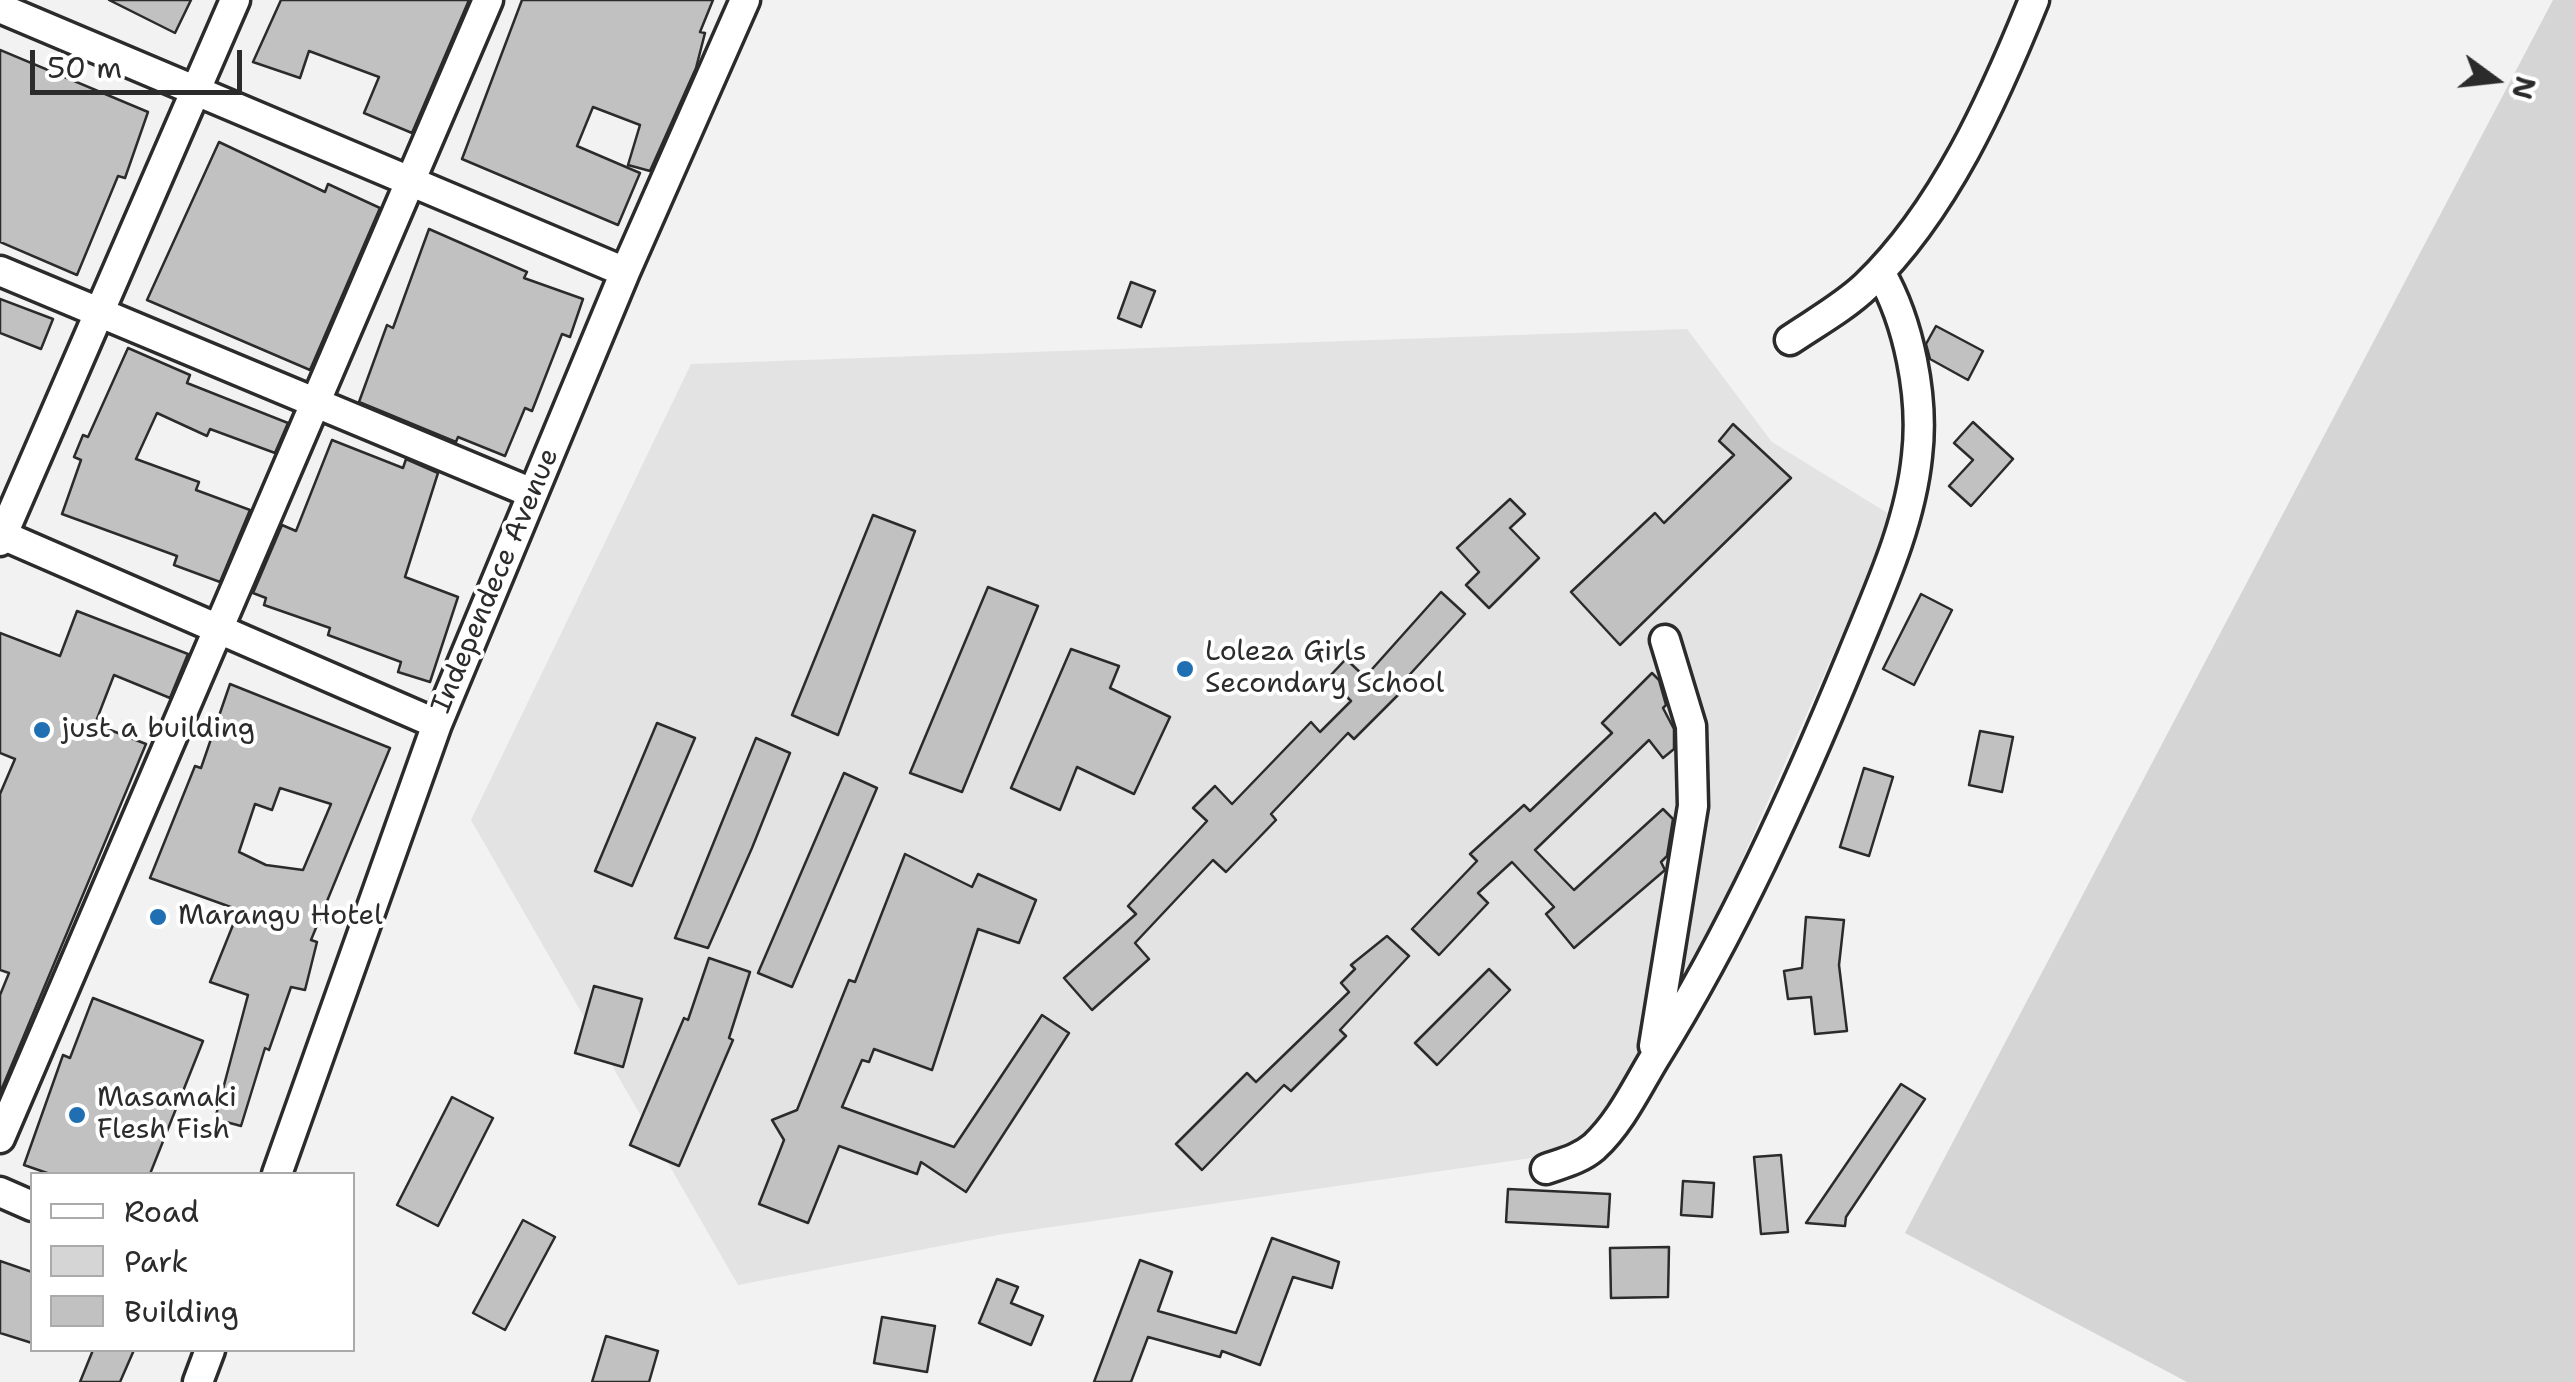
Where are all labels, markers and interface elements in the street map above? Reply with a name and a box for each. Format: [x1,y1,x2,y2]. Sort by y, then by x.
scale bar [35,30,248,92]
north arrow [2445,30,2545,130]
text: 50 m [47,47,122,88]
text: N [2503,72,2545,103]
street label: Independece Avenue [425,444,567,718]
place label: Loleza Girls Secondary School [1205,636,1444,702]
marker: Loleza Girls Secondary School [1174,658,1196,680]
place label: just a building [62,713,255,747]
marker: just a building [31,719,53,741]
place label: Marangu Hotel [178,900,383,934]
marker: Marangu Hotel [147,906,169,928]
place label: Masamaki Flesh Fish [97,1082,237,1148]
marker: Masamaki Flesh Fish [66,1104,88,1126]
legend [30,1172,355,1352]
text: Road [124,1191,199,1232]
text: Park [124,1241,188,1282]
text: Building [124,1291,239,1332]

